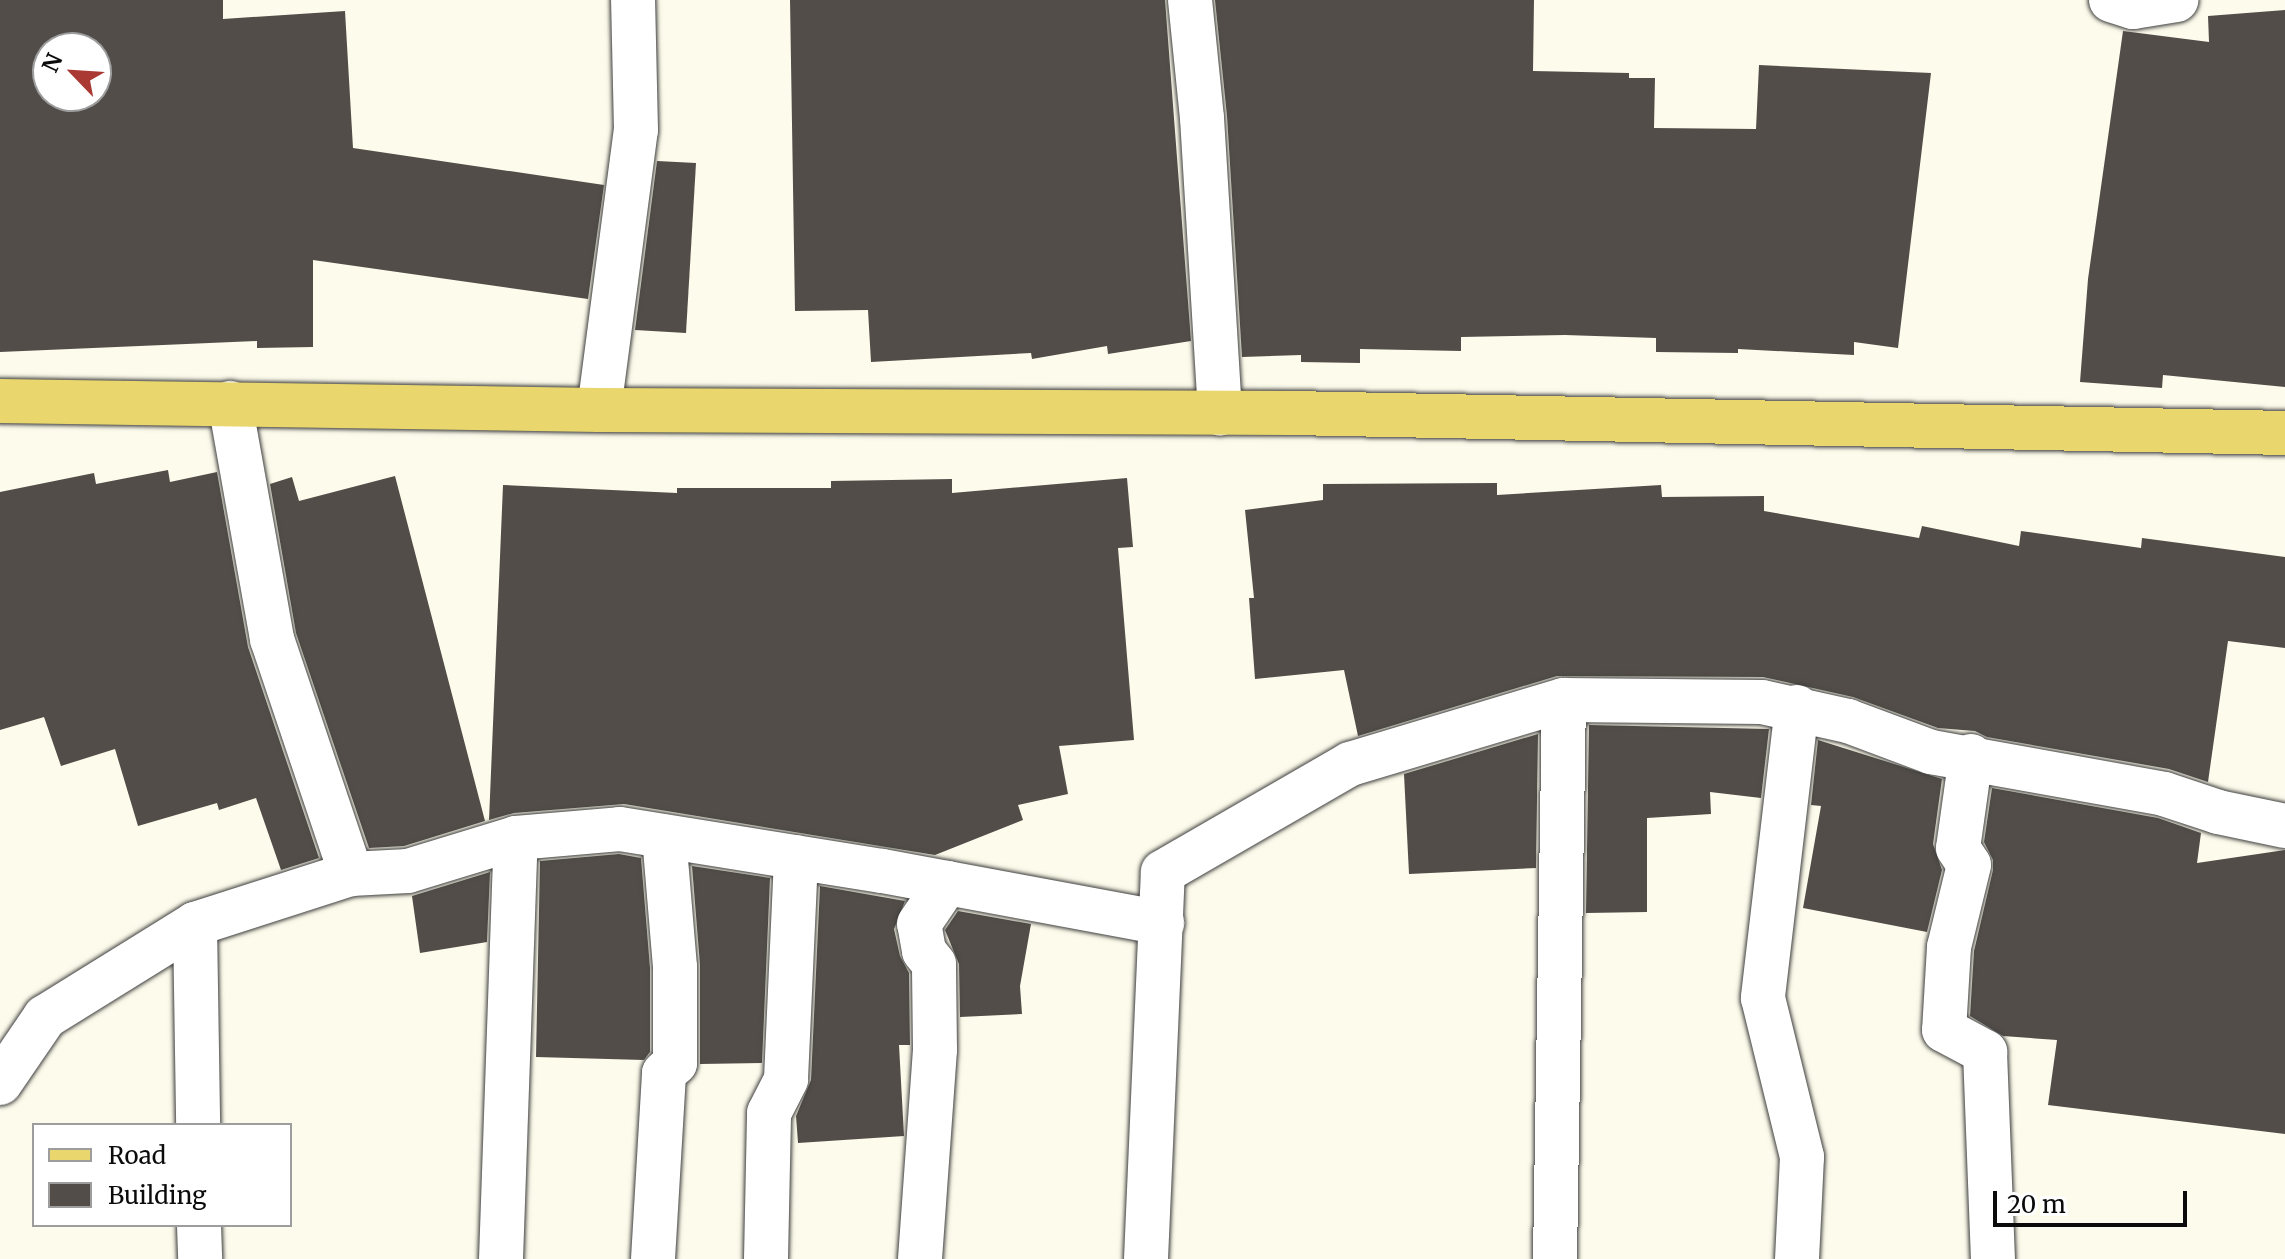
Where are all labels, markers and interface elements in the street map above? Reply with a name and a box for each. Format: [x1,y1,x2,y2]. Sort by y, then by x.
north arrow [32,32,112,112]
text: N [36,49,68,77]
legend [32,1123,292,1227]
text: Road [108,1140,166,1171]
scale bar [1997,1175,2191,1225]
text: Building [108,1180,207,1211]
text: 20 m [2007,1189,2066,1220]

